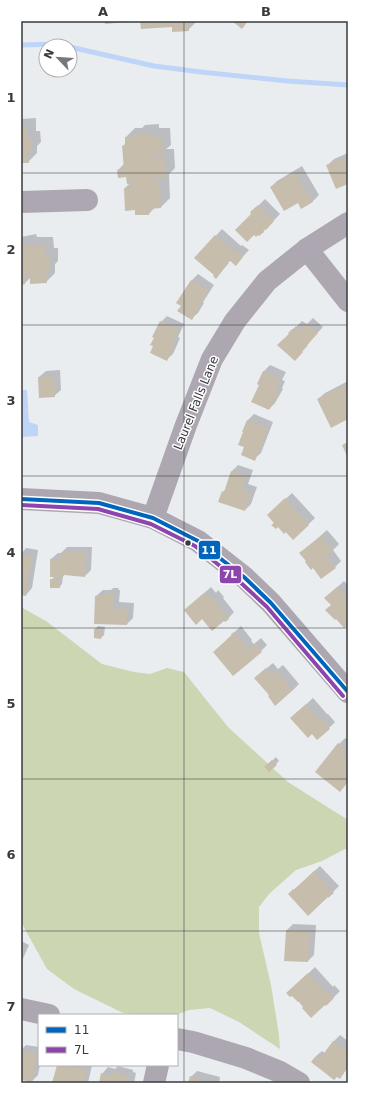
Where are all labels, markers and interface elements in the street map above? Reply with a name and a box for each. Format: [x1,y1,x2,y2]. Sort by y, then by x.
text: A [98,4,108,19]
text: B [261,4,271,19]
north arrow [38,38,78,78]
text: N [42,47,57,61]
text: 1 [6,90,16,105]
text: 2 [6,242,16,257]
street label: Laurel Falls Lane [171,354,221,452]
text: 3 [6,393,16,408]
unlabelled marker [183,538,193,548]
line badge: 11 [198,540,221,560]
text: 11 [201,544,217,557]
text: 4 [6,545,16,560]
line badge: 7L [219,565,242,584]
text: 7L [223,568,237,581]
text: 5 [6,696,16,711]
text: 6 [6,847,16,862]
text: 7 [6,999,16,1014]
legend [38,1014,178,1066]
text: 11 [74,1023,89,1037]
text: 7L [74,1043,89,1057]

